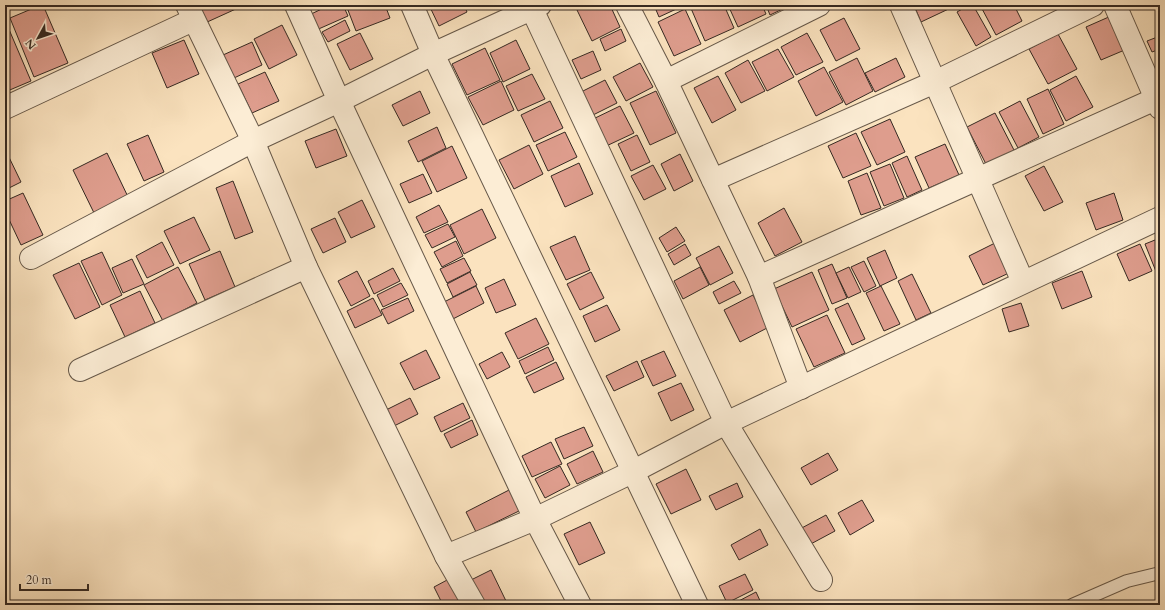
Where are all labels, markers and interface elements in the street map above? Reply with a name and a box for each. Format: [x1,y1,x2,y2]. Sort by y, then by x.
north arrow [18,18,58,58]
text: N [22,35,40,53]
scale bar [20,566,88,592]
text: 20 m [26,572,53,588]

